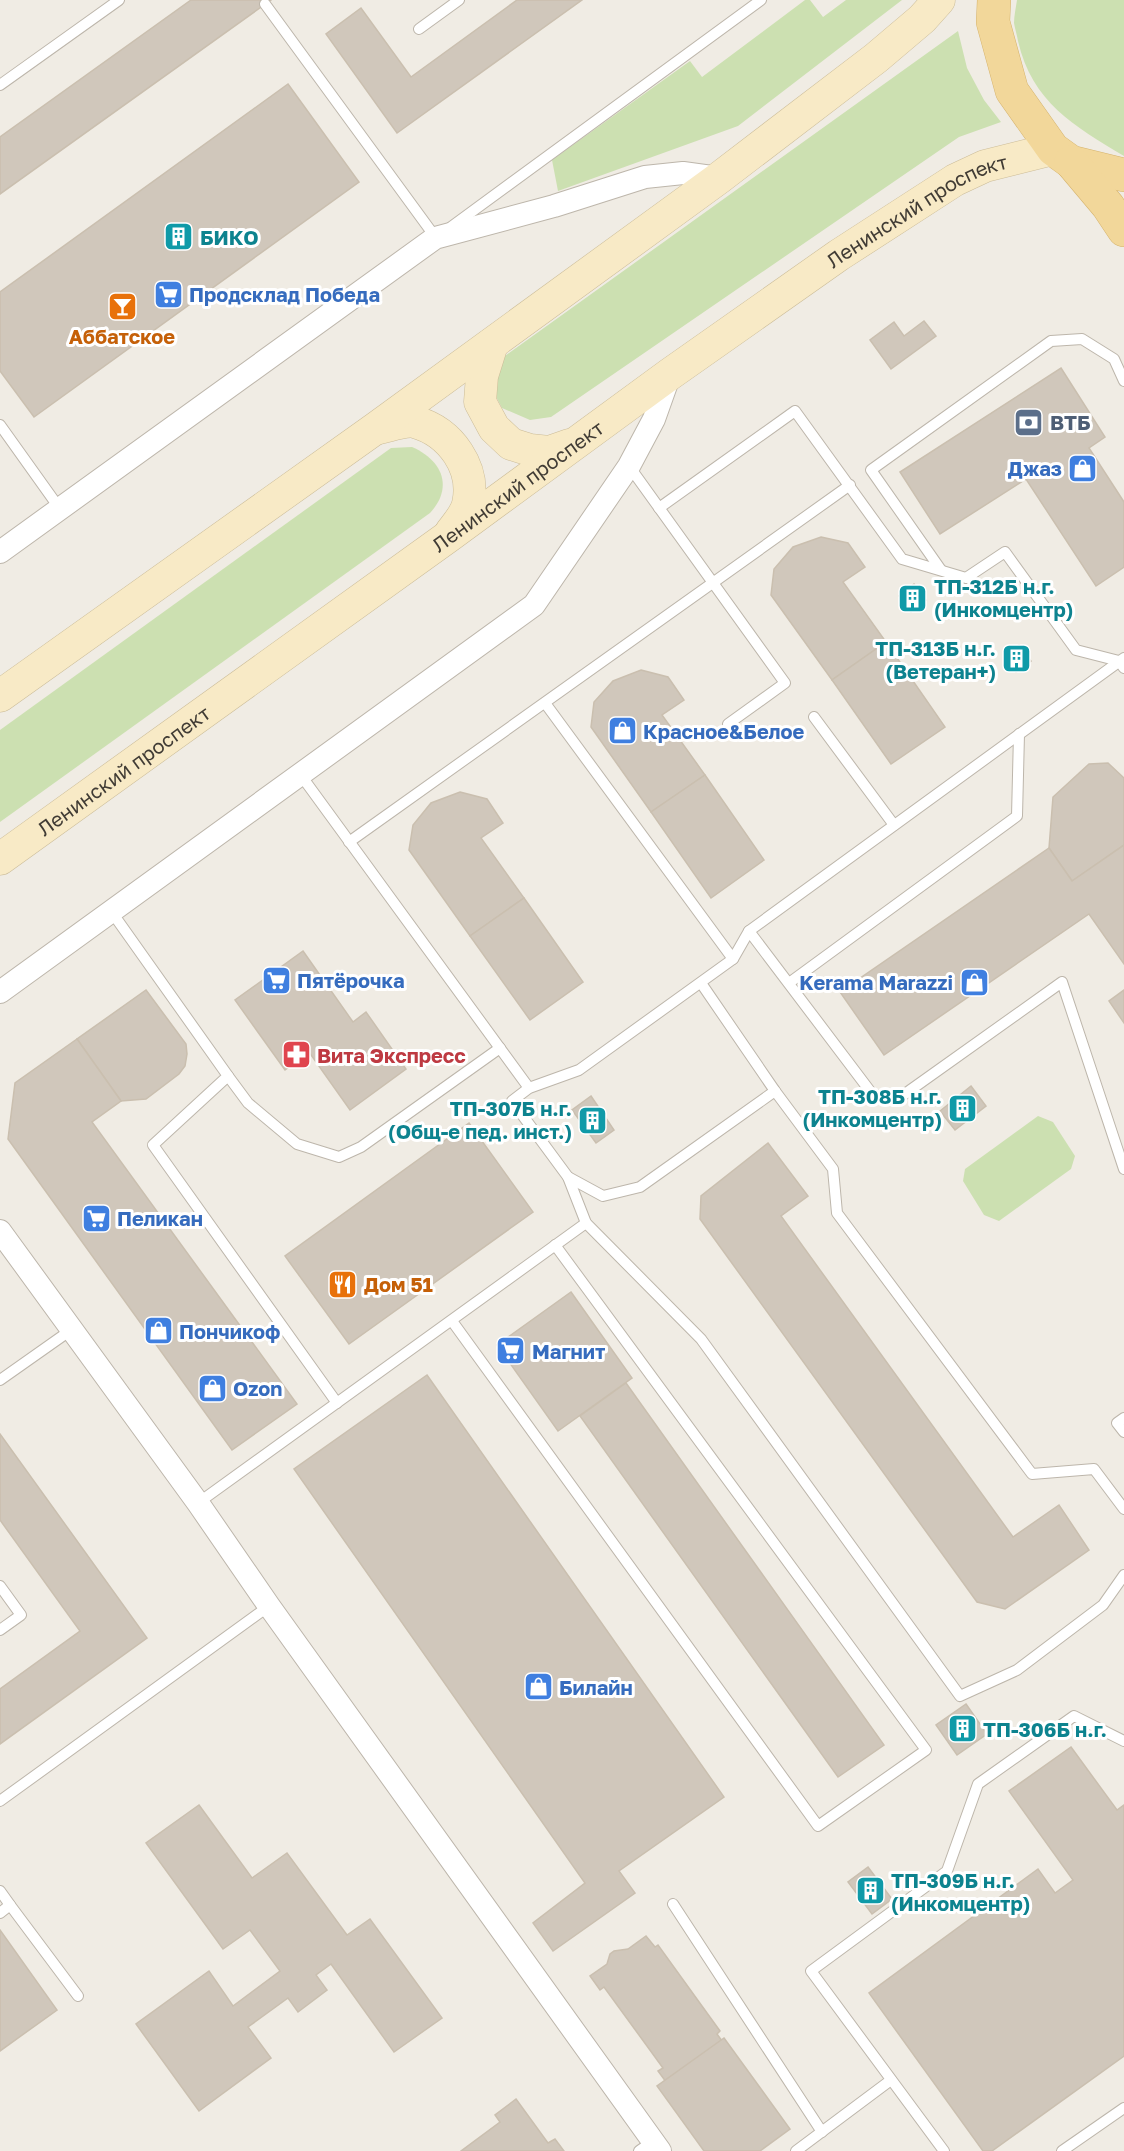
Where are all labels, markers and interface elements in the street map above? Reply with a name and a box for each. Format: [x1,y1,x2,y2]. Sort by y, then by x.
street label: Ленинский проспект [821,149,1010,272]
building icon: БИКО [163,221,195,253]
place label: БИКО [200,225,259,249]
supermarket icon: Продсклад Победа [152,278,184,310]
place label: Продсклад Победа [189,282,380,306]
bar icon: Аббатское [106,290,138,322]
place label: Аббатское [69,324,175,348]
bank icon: ВТБ [1013,406,1045,438]
place label: ВТБ [1050,410,1091,434]
street label: Ленинский проспект [427,415,608,556]
shop icon: Джаз [1067,452,1099,484]
place label: Джаз [1008,456,1062,480]
place label: ТП-312Б н.г. (Инкомцентр) [934,574,1073,621]
building icon: ТП-312Б н.г. (Инкомцентр) [897,582,929,614]
place label: ТП-313Б н.г. (Ветеран+) [875,636,996,683]
building icon: ТП-313Б н.г. (Ветеран+) [1001,643,1033,675]
street label: Ленинский проспект [33,700,214,840]
shop icon: Красное&Белое [606,715,638,747]
place label: Красное&Белое [643,719,804,743]
supermarket icon: Пятёрочка [260,964,292,996]
shop icon: Kerama Marazzi [958,966,990,998]
place label: Пятёрочка [297,968,405,992]
place label: Kerama Marazzi [799,970,953,994]
pharmacy icon: Вита Экспресс [280,1039,312,1071]
place label: Вита Экспресс [317,1043,466,1067]
place label: ТП-308Б н.г. (Инкомцентр) [803,1084,942,1131]
building icon: ТП-308Б н.г. (Инкомцентр) [947,1092,979,1124]
place label: ТП-307Б н.г. (Общ-е пед. инст.) [388,1096,572,1143]
building icon: ТП-307Б н.г. (Общ-е пед. инст.) [577,1104,609,1136]
supermarket icon: Пеликан [80,1202,112,1234]
place label: Пеликан [117,1206,203,1230]
restaurant icon: Дом 51 [327,1268,359,1300]
place label: Дом 51 [364,1272,433,1296]
shop icon: Пончикоф [142,1315,174,1347]
place label: Пончикоф [179,1319,281,1343]
supermarket icon: Магнит [495,1335,527,1367]
place label: Магнит [532,1339,605,1363]
shop icon: Ozon [196,1372,228,1404]
place label: Ozon [233,1376,282,1400]
shop icon: Билайн [522,1671,554,1703]
place label: Билайн [559,1675,633,1699]
building icon: ТП-306Б н.г. [946,1713,978,1745]
place label: ТП-306Б н.г. [983,1717,1107,1741]
place label: ТП-309Б н.г. (Инкомцентр) [891,1868,1030,1915]
building icon: ТП-309Б н.г. (Инкомцентр) [854,1875,886,1907]

